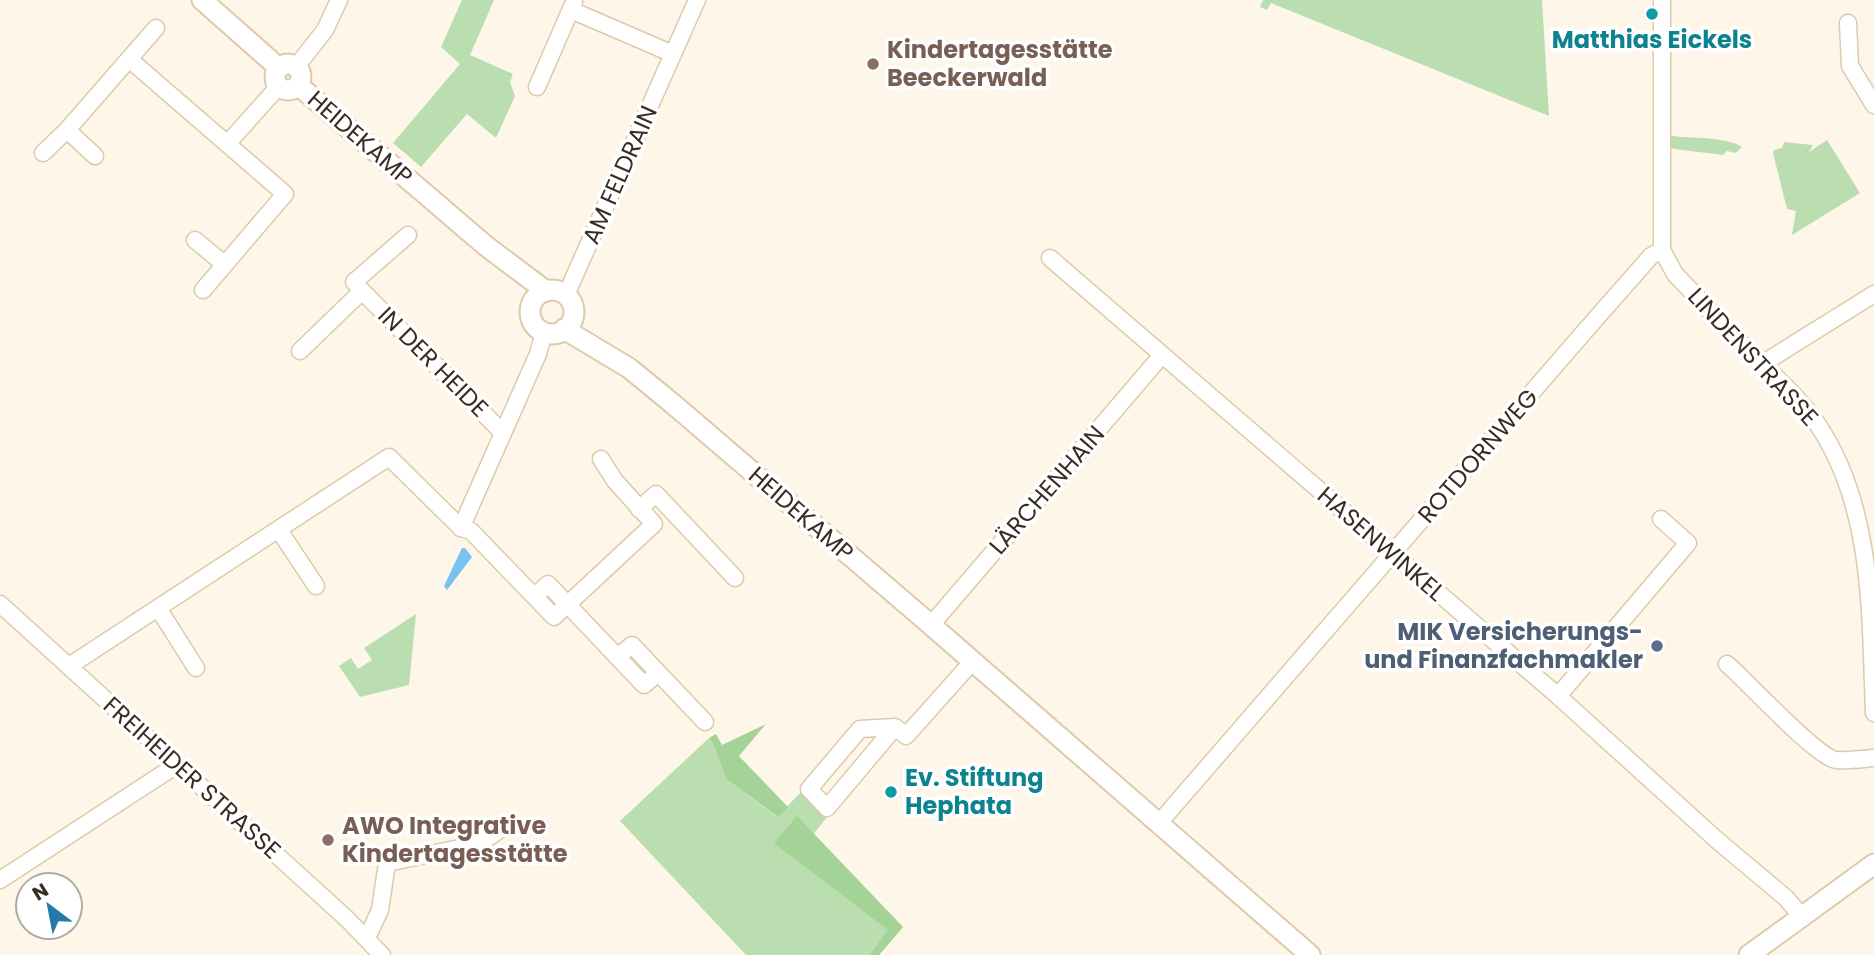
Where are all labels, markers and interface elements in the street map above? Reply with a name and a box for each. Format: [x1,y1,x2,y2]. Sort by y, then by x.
marker: Matthias Eickels [1644,6,1660,22]
place label: Matthias Eickels [1552,23,1752,56]
place label: Kindertagesstätte Beeckerwald [887,33,1113,94]
marker: Kindertagesstätte Beeckerwald [865,56,881,72]
street label: HEIDEKAMP [301,83,420,193]
street label: AM FELDRAIN [574,100,665,249]
street label: LINDENSTRASSE [1681,280,1826,433]
street label: IN DER HEIDE [371,299,496,424]
street label: ROTDORNWEG [1410,381,1545,530]
street label: LÄRCHENHAIN [981,418,1112,561]
street label: HEIDEKAMP [742,459,861,569]
street label: HASENWINKEL [1310,479,1452,608]
place label: MIK Versicherungs- und Finanzfachmakler [1364,615,1643,676]
marker: MIK Versicherungs- und Finanzfachmakler [1649,638,1665,654]
street label: FREIHEIDER STRASSE [96,689,288,866]
place label: Ev. Stiftung Hephata [905,761,1043,822]
marker: Ev. Stiftung Hephata [883,784,899,800]
place label: AWO Integrative Kindertagesstätte [342,809,568,870]
marker: AWO Integrative Kindertagesstätte [320,832,336,848]
north arrow [14,871,84,941]
text: N [27,877,53,907]

